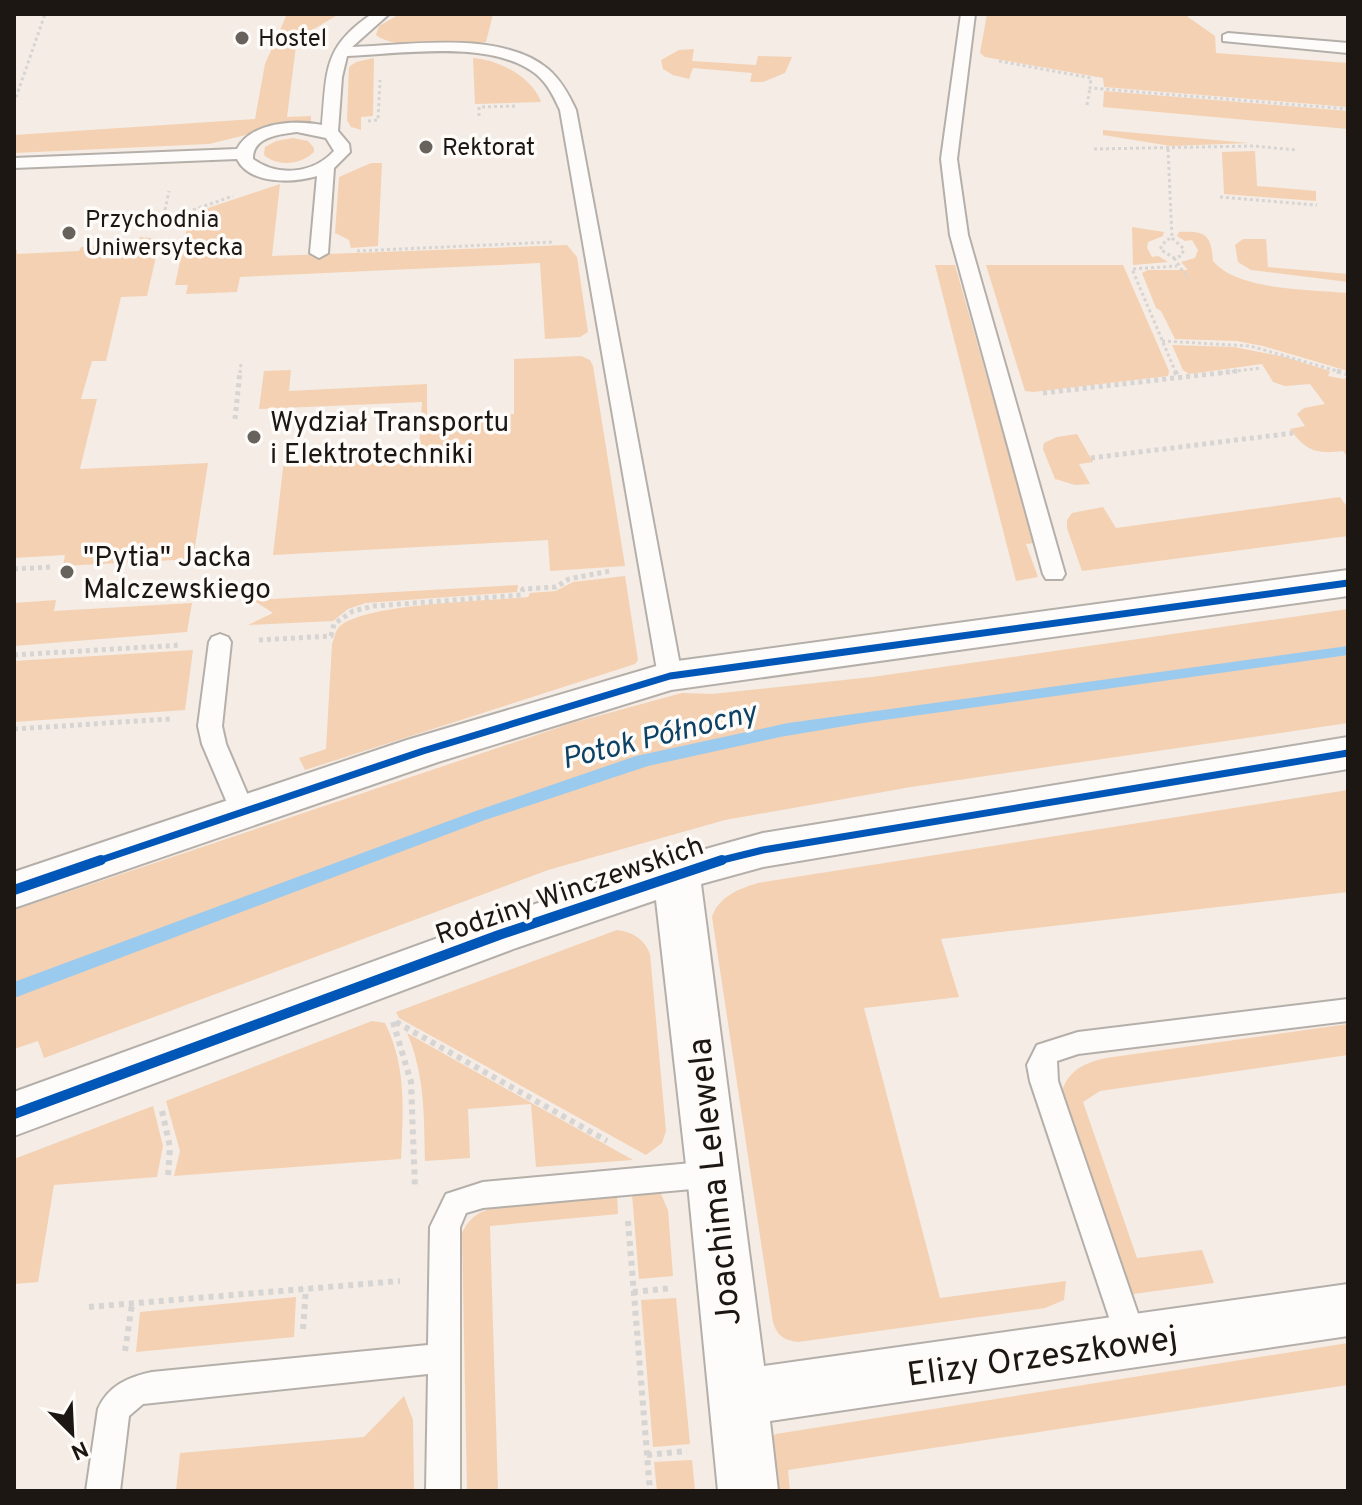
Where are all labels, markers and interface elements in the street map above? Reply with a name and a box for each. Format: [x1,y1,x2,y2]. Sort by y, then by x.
place label: Hostel [258,25,327,55]
marker: Hostel [233,29,251,47]
place label: Rektorat [442,134,535,164]
marker: Rektorat [417,138,435,156]
place label: Przychodnia Uniwersytecka [85,206,243,264]
marker: Przychodnia Uniwersytecka [60,224,78,242]
place label: Wydział Transportu i Elektrotechniki [270,406,509,474]
marker: Wydział Transportu i Elektrotechniki [245,428,263,446]
place label: "Pytia" Jacka Malczewskiego [83,541,271,609]
marker: "Pytia" Jacka Malczewskiego [58,563,76,581]
water label: Potok Północny [558,695,763,780]
street label: Rodziny Winczewskich [431,829,709,955]
street label: Joachima Lelewela [680,1036,753,1328]
street label: Elizy Orzeszkowej [904,1318,1181,1399]
north arrow [32,1393,112,1473]
text: N [66,1433,92,1465]

